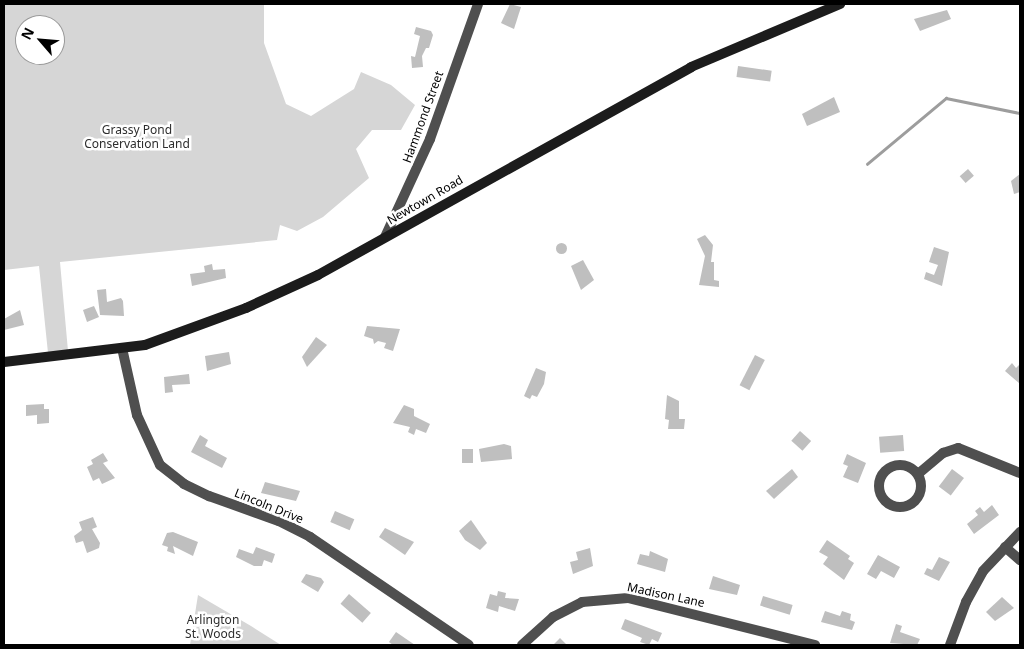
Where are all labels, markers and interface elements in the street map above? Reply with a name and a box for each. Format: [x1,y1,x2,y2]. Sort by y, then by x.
north arrow [15,15,65,65]
text: N [16,24,38,43]
street label: Hammond Street [400,69,446,165]
park label: Grassy Pond Conservation Land [84,123,190,151]
street label: Newtown Road [384,172,466,228]
street label: Lincoln Drive [232,486,306,526]
street label: Madison Lane [626,580,706,610]
park label: Arlington St. Woods [185,613,241,641]

